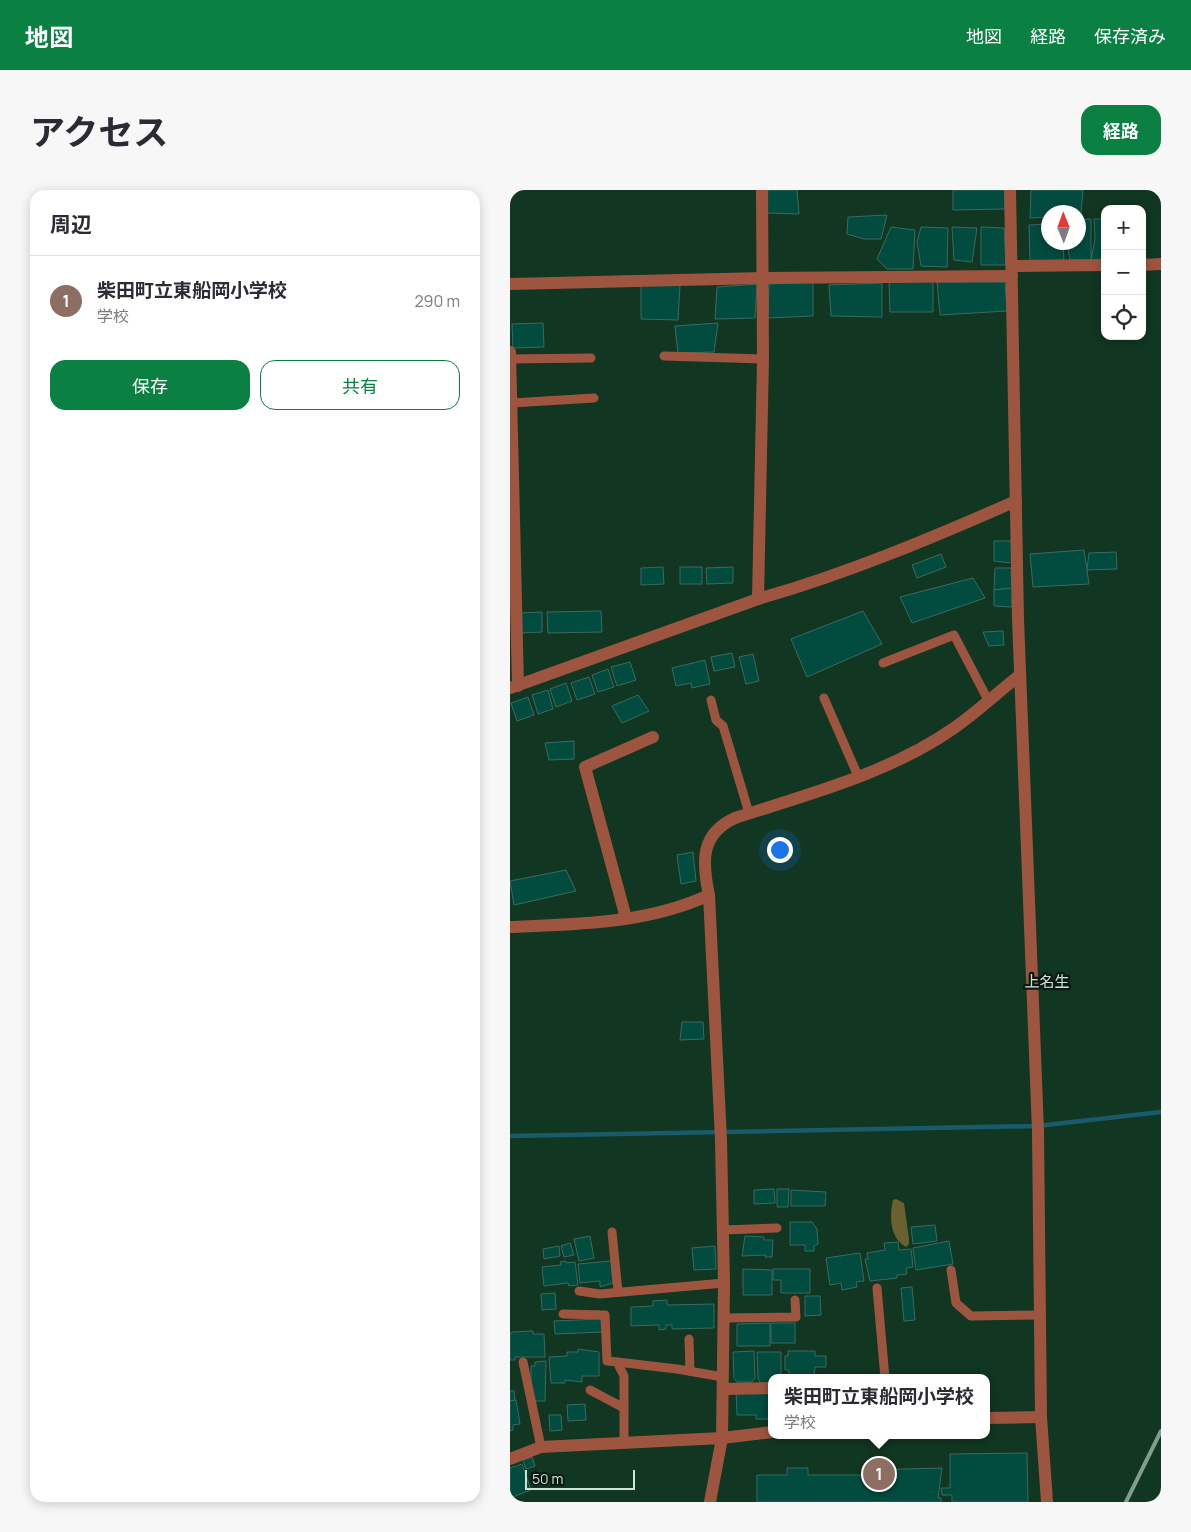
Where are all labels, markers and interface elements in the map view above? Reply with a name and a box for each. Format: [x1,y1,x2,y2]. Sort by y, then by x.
text: 地図 [25,20,73,53]
text: 地図 [966,24,1002,48]
text: 経路 [1030,24,1066,48]
text: 保存済み [1094,24,1166,48]
button: 経路 [1081,105,1161,155]
text: アクセス [30,108,168,156]
north arrow [1041,205,1086,250]
map controls [1101,205,1146,340]
button: + [1101,205,1146,250]
text: 周辺 [50,210,92,238]
button: − [1101,250,1146,295]
text: 柴田町立東船岡小学校 [97,277,287,303]
text: 1 [62,290,70,312]
text: 290 m [414,290,460,312]
button: locate [1101,295,1146,340]
text: 学校 [97,305,129,327]
button: 保存 [50,360,250,410]
button: 共有 [260,360,460,410]
your location [767,837,793,863]
district label: 上名生 [1024,971,1070,992]
popup [768,1374,990,1439]
text: 柴田町立東船岡小学校 [784,1383,974,1409]
text: 学校 [784,1411,816,1433]
pin: 1 [863,1455,895,1493]
scale bar [525,1467,635,1490]
text: 50 m [532,1469,563,1488]

